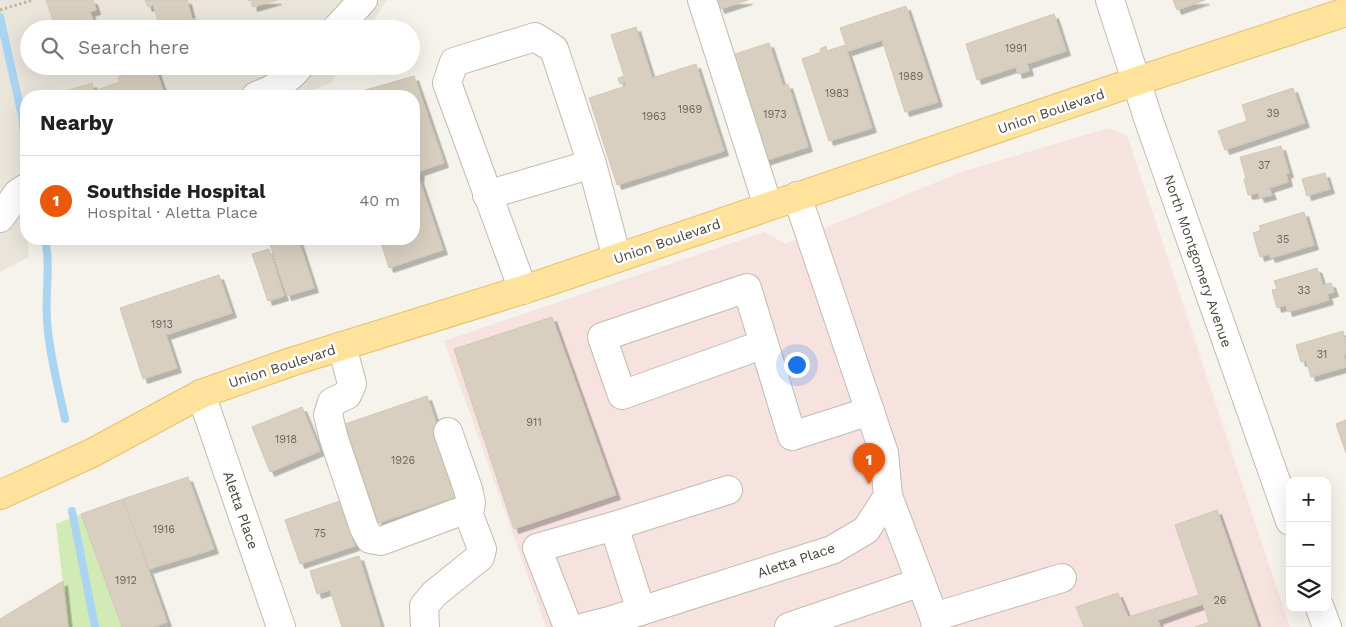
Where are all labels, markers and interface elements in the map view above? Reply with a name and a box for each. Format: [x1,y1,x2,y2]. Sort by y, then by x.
search box [20,20,420,75]
icon: search [38,34,66,62]
text: Search here [78,36,189,59]
house number: 1991 [1005,42,1027,55]
house number: 1989 [899,70,924,83]
street label: Union Boulevard [996,85,1106,137]
house number: 1983 [825,87,849,100]
house number: 1969 [678,103,702,116]
house number: 39 [1266,107,1280,120]
house number: 1973 [763,108,787,121]
text: Nearby [40,110,113,135]
house number: 1963 [642,110,666,123]
house number: 37 [1258,159,1270,172]
street label: North Montgomery Avenue [1161,173,1235,349]
text: Southside Hospital [87,180,265,203]
text: 1 [53,191,59,210]
text: 40 m [360,191,400,210]
text: Hospital · Aletta Place [87,203,258,222]
street label: Union Boulevard [612,215,722,267]
house number: 35 [1277,233,1289,246]
house number: 33 [1298,284,1310,297]
house number: 1913 [151,318,173,331]
street label: Union Boulevard [226,341,338,391]
house number: 31 [1317,348,1327,361]
your location [784,352,810,378]
house number: 911 [526,416,542,429]
house number: 1918 [275,433,297,446]
pin: 1 [853,443,885,484]
house number: 1926 [391,454,415,467]
street label: Aletta Place [220,469,262,551]
map controls [1286,477,1331,612]
button: + [1286,477,1331,522]
button: − [1286,522,1331,567]
house number: 1916 [153,523,175,536]
house number: 75 [314,527,326,540]
street label: Aletta Place [755,539,837,581]
button: layers [1286,567,1331,612]
house number: 1912 [115,574,137,587]
house number: 26 [1213,594,1227,607]

